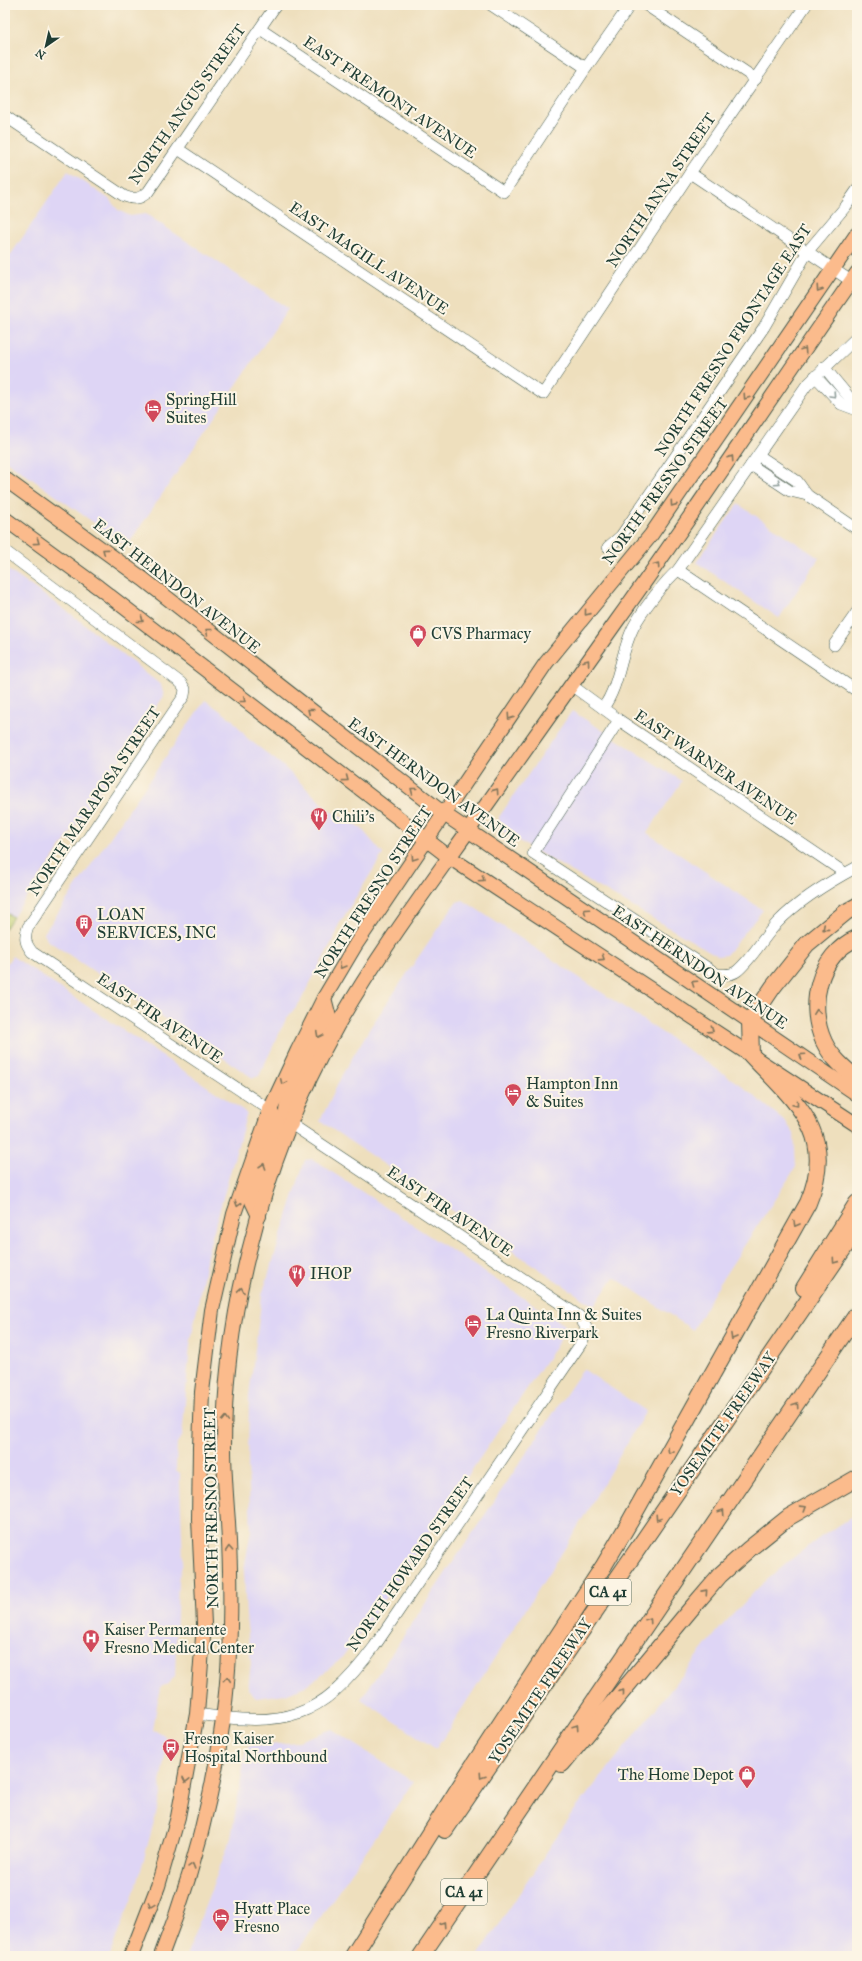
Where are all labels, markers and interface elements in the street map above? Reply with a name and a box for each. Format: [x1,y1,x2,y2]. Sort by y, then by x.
street label: NORTH ANGUS STREET [124,20,250,188]
north arrow [26,26,66,66]
street label: EAST FREMONT AVENUE [300,32,480,162]
text: N [33,46,48,62]
street label: NORTH ANNA STREET [602,109,720,271]
street label: EAST MAGILL AVENUE [286,198,452,318]
street label: NORTH FRESNO FRONTAGE EAST [651,220,815,460]
one-way arrow [816,285,824,292]
one-way arrow [799,348,806,355]
place label: SpringHill Suites [166,390,237,427]
one-way arrow [828,390,836,398]
one-way arrow [744,392,751,399]
street label: NORTH FRESNO STREET [598,394,732,568]
hotel icon: SpringHill Suites [143,398,163,423]
one-way arrow [726,455,733,462]
one-way arrow [774,478,781,486]
one-way arrow [670,500,678,507]
street label: EAST HERNDON AVENUE [89,515,265,657]
one-way arrow [32,537,39,544]
one-way arrow [102,549,109,556]
one-way arrow [652,562,660,569]
one-way arrow [585,608,592,615]
one-way arrow [136,616,143,623]
shop icon: CVS Pharmacy [408,623,428,648]
place label: CVS Pharmacy [431,624,531,643]
one-way arrow [205,628,212,635]
one-way arrow [582,659,590,666]
one-way arrow [239,695,246,702]
street label: NORTH MARAPOSA STREET [23,703,165,899]
street label: EAST WARNER AVENUE [631,705,801,829]
one-way arrow [307,708,314,716]
one-way arrow [507,712,514,719]
street label: EAST HERNDON AVENUE [345,713,523,851]
one-way arrow [342,775,349,782]
one-way arrow [410,788,417,795]
one-way arrow [491,788,499,795]
street label: NORTH FRESNO STREET [310,802,436,982]
restaurant icon: Chili's [309,806,329,831]
place label: Chili's [332,807,375,826]
one-way arrow [411,854,419,861]
one-way arrow [478,874,485,882]
street label: EAST HERNDON AVENUE [609,901,791,1033]
place label: LOAN SERVICES, INC [97,905,216,942]
one-way arrow [583,908,590,916]
building icon: LOAN SERVICES, INC [74,913,94,938]
one-way arrow [823,924,830,931]
one-way arrow [598,954,605,961]
one-way arrow [340,962,347,969]
street label: EAST FIR AVENUE [93,969,227,1067]
one-way arrow [691,980,698,988]
one-way arrow [813,1009,822,1015]
one-way arrow [707,1025,714,1032]
one-way arrow [316,1030,324,1038]
one-way arrow [799,1054,806,1061]
place label: Hampton Inn & Suites [526,1074,619,1111]
one-way arrow [280,1078,288,1085]
hotel icon: Hampton Inn & Suites [503,1082,523,1107]
one-way arrow [792,1099,799,1107]
street label: EAST FIR AVENUE [383,1162,517,1260]
one-way arrow [258,1163,267,1170]
one-way arrow [234,1200,242,1207]
one-way arrow [793,1220,801,1227]
one-way arrow [832,1257,840,1264]
restaurant icon: IHOP [287,1263,307,1288]
place label: IHOP [310,1264,352,1283]
one-way arrow [236,1287,245,1293]
place label: La Quinta Inn & Suites Fresno Riverpark [486,1305,642,1342]
hotel icon: La Quinta Inn & Suites Fresno Riverpark [463,1313,483,1338]
one-way arrow [730,1333,737,1340]
street label: YOSEMITE FREEWAY [666,1348,780,1500]
one-way arrow [791,1402,798,1409]
street label: NORTH FRESNO STREET [200,1407,222,1609]
one-way arrow [221,1416,229,1422]
one-way arrow [667,1447,674,1454]
street label: NORTH HOWARD STREET [342,1473,478,1655]
one-way arrow [800,1505,807,1512]
one-way arrow [718,1509,725,1516]
one-way arrow [655,1514,663,1521]
one-way arrow [225,1546,234,1552]
road number: CA 41 [585,1579,631,1605]
one-way arrow [701,1589,708,1597]
street label: YOSEMITE FREEWAY [484,1614,596,1767]
one-way arrow [644,1617,651,1624]
place label: Kaiser Permanente Fresno Medical Center [104,1620,254,1657]
hospital icon: Kaiser Permanente Fresno Medical Center [81,1628,101,1653]
one-way arrow [222,1676,231,1682]
one-way arrow [618,1689,625,1696]
one-way arrow [571,1724,579,1731]
place label: Fresno Kaiser Hospital Northbound [184,1729,327,1766]
bus stop icon: Fresno Kaiser Hospital Northbound [161,1737,181,1762]
shop icon: The Home Depot [737,1764,757,1789]
place label: The Home Depot [618,1765,734,1784]
one-way arrow [479,1772,487,1779]
one-way arrow [182,1777,190,1783]
one-way arrow [187,1863,195,1869]
road number: CA 41 [441,1879,487,1905]
place label: Hyatt Place Fresno [234,1899,310,1936]
one-way arrow [147,1901,156,1908]
hotel icon: Hyatt Place Fresno [211,1907,231,1932]
one-way arrow [438,1921,445,1928]

